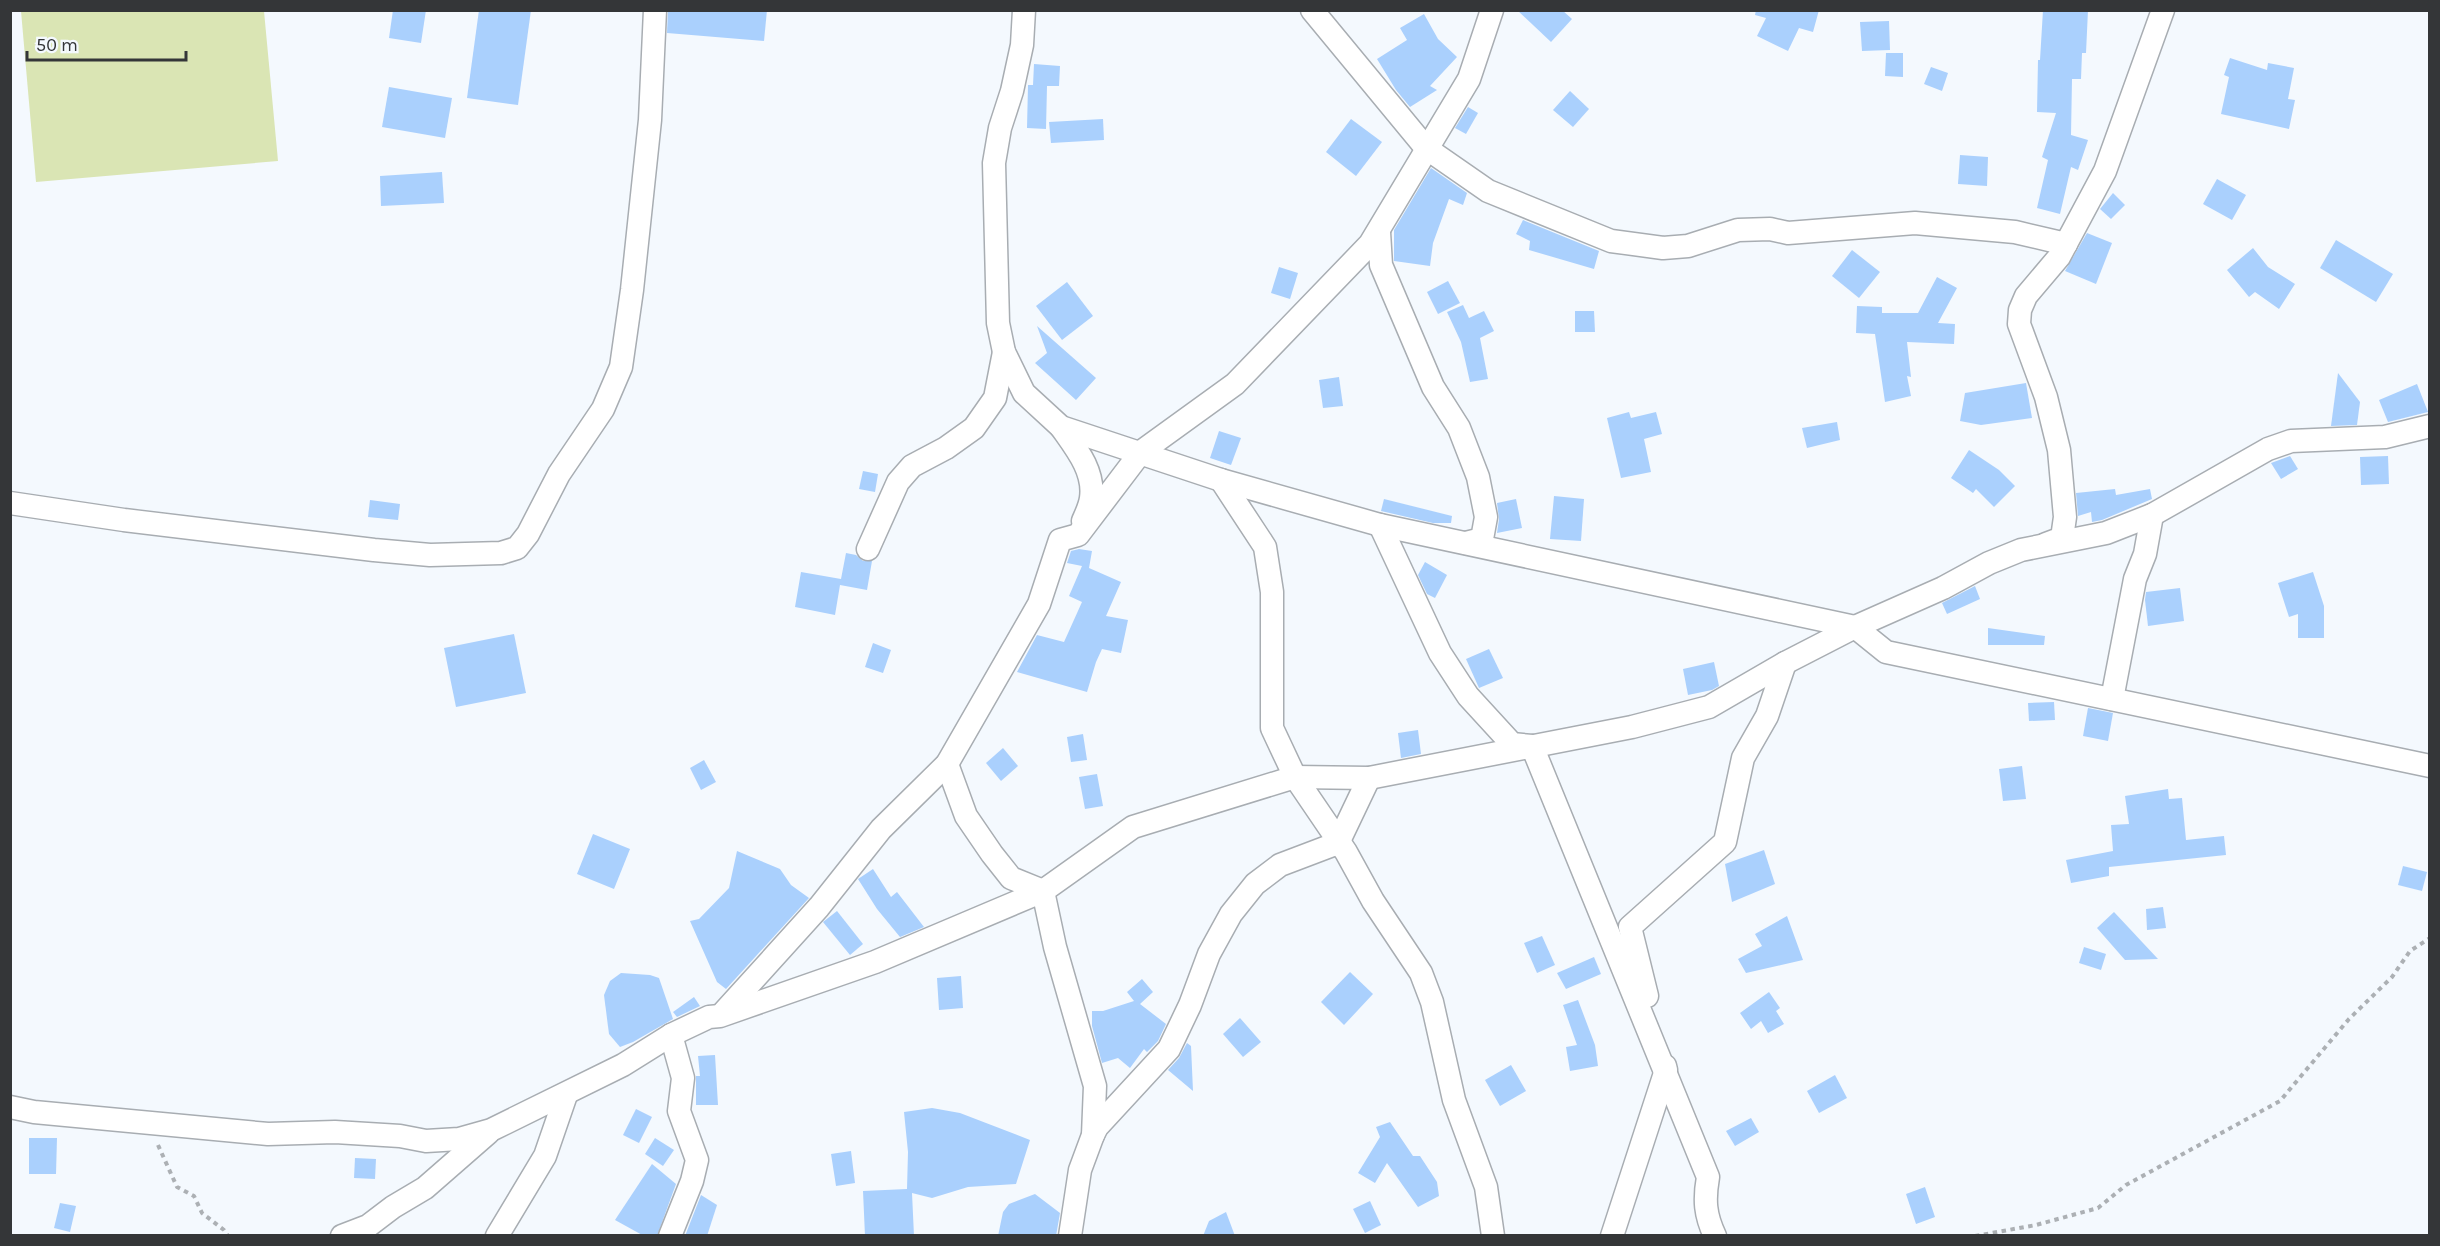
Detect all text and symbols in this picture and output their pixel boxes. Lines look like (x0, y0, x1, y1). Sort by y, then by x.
scale bar (27, 24, 186, 62)
text: 50 m (36, 34, 78, 56)

